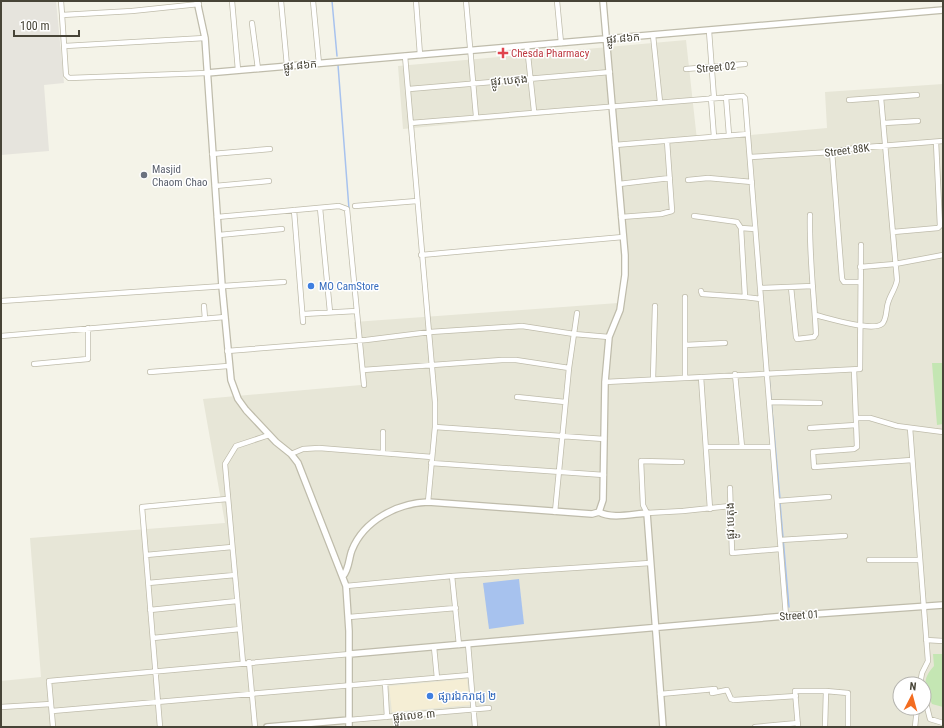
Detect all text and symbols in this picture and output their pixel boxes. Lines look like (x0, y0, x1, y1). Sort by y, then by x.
scale bar (14, 12, 79, 38)
text: 100 m (20, 19, 50, 33)
street label: ផ្លូវ ៨៦ក (606, 31, 641, 50)
place label: Chesda Pharmacy (511, 47, 590, 60)
marker: Chesda Pharmacy (498, 48, 508, 58)
street label: ផ្លូវ ៨៦ក (283, 58, 318, 77)
street label: Street 02 (696, 59, 736, 76)
street label: ផ្លូវ បេតុង (490, 72, 528, 92)
street label: Street 88K (824, 141, 870, 160)
place label: Masjid Chaom Chao (152, 163, 208, 189)
marker: Masjid Chaom Chao (139, 170, 149, 180)
place label: MO CamStore (319, 280, 379, 293)
marker: MO CamStore (306, 281, 316, 291)
street label: ផ្លូវ បេតុង (724, 502, 741, 540)
street label: Street 01 (779, 608, 819, 623)
north arrow (892, 676, 932, 716)
text: N (909, 680, 917, 693)
place label: ផ្សារឯករាជ្យ ២ (438, 690, 496, 703)
marker: ផ្សារឯករាជ្យ ២ (425, 691, 435, 701)
street label: ផ្លូវលេខ ៣ (392, 707, 436, 727)

